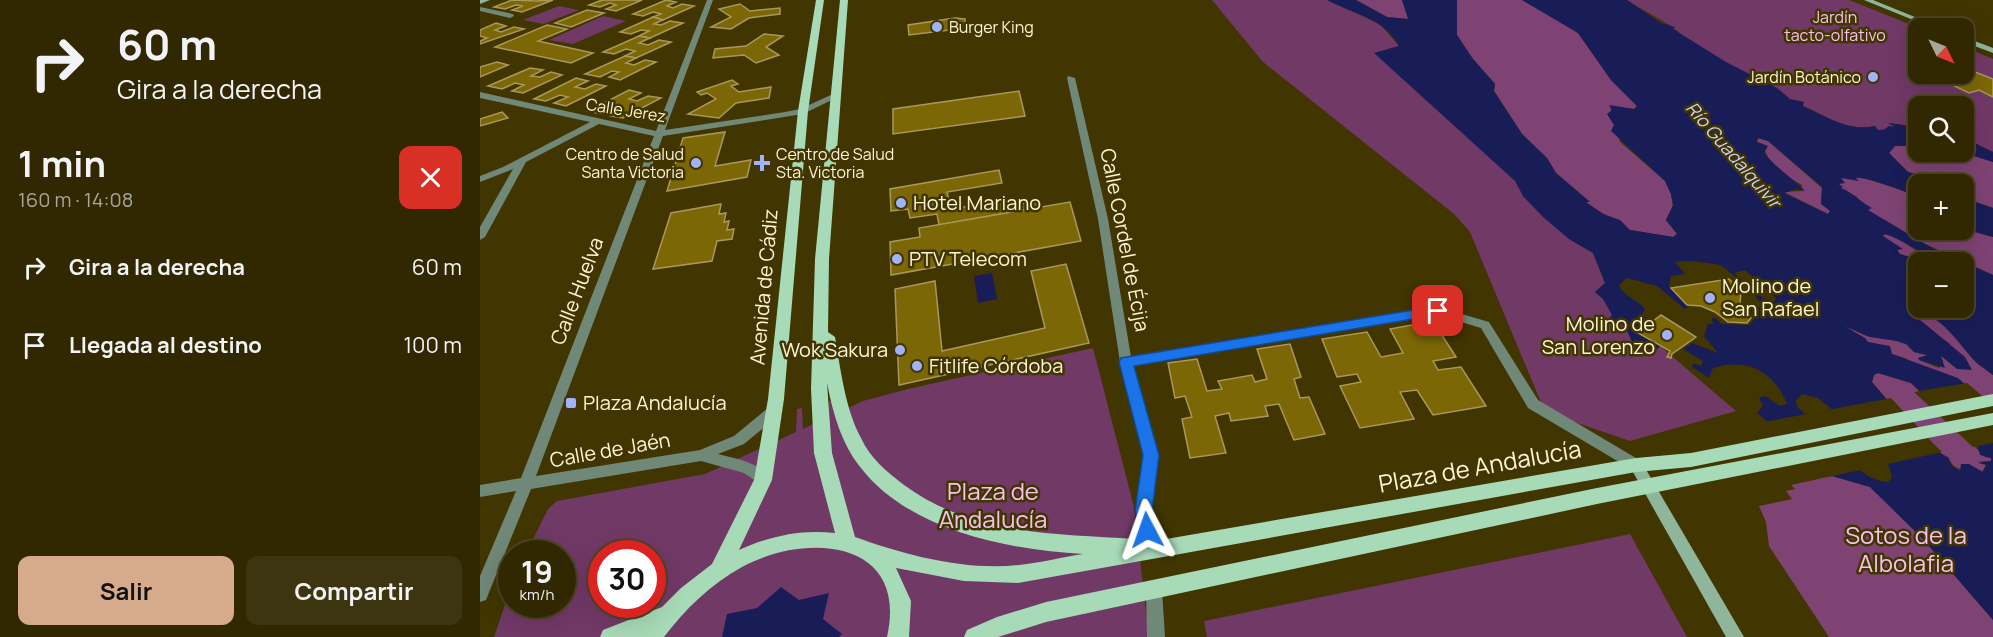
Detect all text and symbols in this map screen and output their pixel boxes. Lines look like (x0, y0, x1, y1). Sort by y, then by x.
park label: Jardín tacto-olfativo (1784, 6, 1886, 46)
text: 60 m (117, 15, 217, 73)
place label: Burger King (949, 16, 1034, 38)
north arrow (1908, 18, 1974, 84)
map controls (1908, 18, 1974, 318)
marker: Burger King (930, 20, 944, 34)
icon: right (18, 24, 96, 102)
place label: Jardín Botánico (1747, 66, 1861, 88)
text: Gira a la derecha (117, 70, 322, 107)
marker: Jardín Botánico (1866, 70, 1880, 84)
street label: Calle Jerez (584, 93, 668, 127)
water label: Río Guadalquivir (1681, 96, 1788, 214)
button: search (1908, 96, 1974, 162)
text: 1 min (18, 139, 106, 188)
place label: Centro de Salud Santa Victoria (566, 143, 684, 183)
place label: Centro de Salud Sta. Victoria (776, 143, 894, 183)
button: close (399, 146, 462, 209)
street label: Calle Cordel de Écija (1094, 146, 1157, 334)
marker: Centro de Salud Sta. Victoria (753, 154, 771, 172)
marker: Centro de Salud Santa Victoria (689, 156, 703, 170)
button: + (1908, 174, 1974, 240)
text: 160 m · 14:08 (18, 186, 133, 213)
place label: Hotel Mariano (913, 189, 1041, 216)
marker: Hotel Mariano (894, 196, 908, 210)
street label: Avenida de Cádiz (743, 208, 784, 366)
street label: Calle Huelva (544, 233, 609, 348)
place label: PTV Telecom (909, 245, 1027, 272)
icon: right (18, 251, 51, 284)
text: Gira a la derecha (69, 252, 245, 282)
text: 60 m (412, 252, 462, 282)
marker: PTV Telecom (890, 252, 904, 266)
button: − (1908, 252, 1974, 318)
place label: Molino de San Rafael (1722, 272, 1819, 322)
pin (1412, 285, 1463, 336)
marker: Molino de San Rafael (1703, 291, 1717, 305)
icon: arrive (1421, 294, 1454, 327)
place label: Molino de San Lorenzo (1542, 310, 1655, 360)
marker: Molino de San Lorenzo (1660, 328, 1674, 342)
icon: arrive (18, 329, 51, 362)
text: Llegada al destino (69, 330, 262, 360)
text: 100 m (404, 330, 462, 360)
place label: Wok Sakura (782, 336, 888, 363)
marker: Wok Sakura (893, 343, 907, 357)
place label: Fitlife Córdoba (929, 352, 1063, 379)
marker: Fitlife Córdoba (910, 359, 924, 373)
place label: Plaza Andalucía (583, 389, 727, 416)
marker: Plaza Andalucía (564, 396, 578, 410)
street label: Calle de Jaén (548, 426, 672, 473)
street label: Plaza de Andalucía (1376, 431, 1584, 500)
park label: Plaza de Andalucía (939, 474, 1047, 535)
position arrow (1115, 498, 1179, 562)
park label: Sotos de la Albolafia (1845, 518, 1967, 579)
speed limit sign: 30 (588, 540, 666, 618)
text: 19 (521, 551, 553, 592)
button: Salir (18, 556, 234, 625)
button: Compartir (246, 556, 462, 625)
text: km/h (520, 584, 554, 605)

